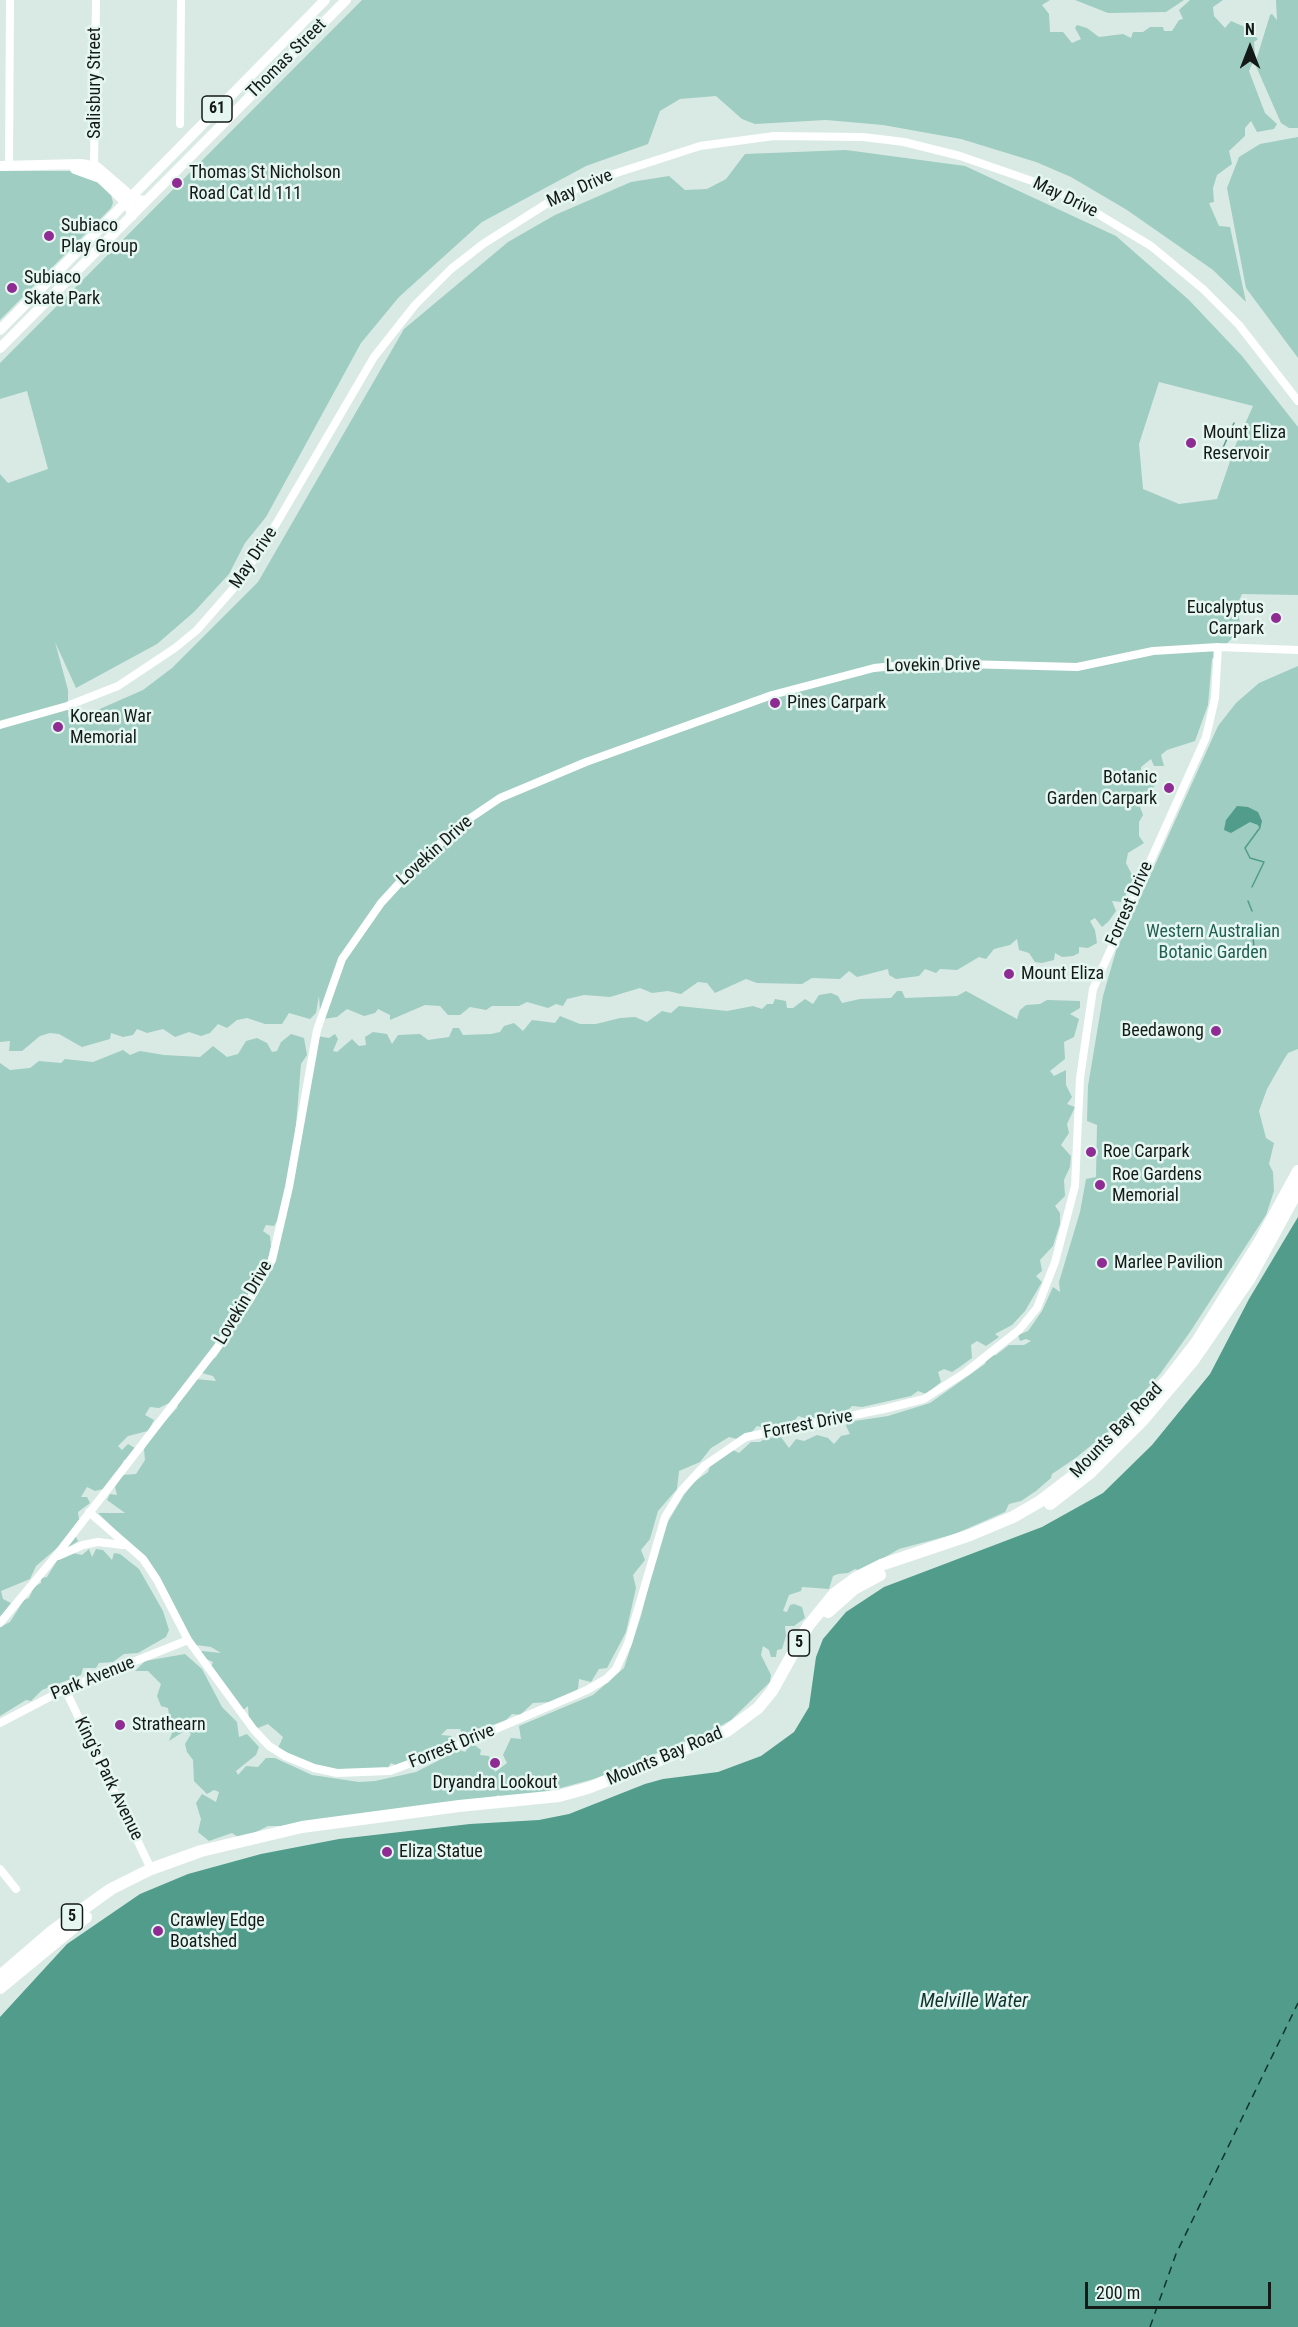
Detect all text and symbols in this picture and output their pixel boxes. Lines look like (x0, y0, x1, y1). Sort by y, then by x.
street label: Thomas Street (243, 15, 331, 103)
north arrow (1220, 18, 1280, 78)
text: N (1245, 20, 1255, 39)
street label: Salisbury Street (84, 27, 106, 139)
road number: 61 (202, 96, 232, 122)
place label: Thomas St Nicholson Road Cat Id 111 (189, 162, 341, 204)
street label: May Drive (544, 165, 616, 213)
street label: May Drive (1029, 173, 1101, 223)
marker: Thomas St Nicholson Road Cat Id 111 (170, 176, 184, 190)
place label: Subiaco Play Group (61, 215, 138, 258)
marker: Subiaco Play Group (42, 229, 56, 243)
place label: Subiaco Skate Park (24, 267, 100, 310)
marker: Subiaco Skate Park (5, 281, 19, 295)
place label: Mount Eliza Reservoir (1203, 422, 1286, 464)
marker: Mount Eliza Reservoir (1184, 436, 1198, 450)
street label: May Drive (226, 523, 282, 593)
place label: Eucalyptus Carpark (1187, 597, 1264, 640)
marker: Eucalyptus Carpark (1269, 611, 1283, 625)
street label: Lovekin Drive (886, 654, 980, 678)
place label: Pines Carpark (787, 692, 886, 714)
marker: Pines Carpark (768, 696, 782, 710)
place label: Korean War Memorial (70, 706, 151, 748)
marker: Korean War Memorial (51, 720, 65, 734)
place label: Botanic Garden Carpark (1047, 767, 1157, 810)
marker: Botanic Garden Carpark (1162, 781, 1176, 795)
street label: Lovekin Drive (393, 811, 477, 891)
street label: Forrest Drive (1102, 858, 1158, 950)
park label: Western Australian Botanic Garden (1146, 921, 1280, 964)
place label: Mount Eliza (1021, 963, 1104, 985)
marker: Mount Eliza (1002, 967, 1016, 981)
place label: Beedawong (1121, 1020, 1204, 1042)
marker: Beedawong (1209, 1024, 1223, 1038)
place label: Roe Carpark (1103, 1141, 1190, 1163)
marker: Roe Carpark (1084, 1145, 1098, 1159)
place label: Roe Gardens Memorial (1112, 1164, 1202, 1206)
marker: Roe Gardens Memorial (1093, 1178, 1107, 1192)
place label: Marlee Pavilion (1114, 1252, 1223, 1274)
marker: Marlee Pavilion (1095, 1256, 1109, 1270)
street label: Lovekin Drive (210, 1257, 278, 1349)
street label: Mounts Bay Road (1066, 1379, 1168, 1483)
street label: Forrest Drive (762, 1406, 854, 1444)
road number: 5 (788, 1630, 810, 1656)
street label: Park Avenue (48, 1652, 138, 1706)
street label: King's Park Avenue (69, 1714, 147, 1844)
place label: Strathearn (132, 1714, 206, 1736)
marker: Strathearn (113, 1718, 127, 1732)
street label: Forrest Drive (406, 1720, 498, 1774)
street label: Mounts Bay Road (604, 1723, 726, 1791)
marker: Dryandra Lookout (488, 1756, 502, 1770)
place label: Dryandra Lookout (432, 1772, 558, 1794)
place label: Eliza Statue (399, 1841, 483, 1863)
marker: Eliza Statue (380, 1845, 394, 1859)
road number: 5 (62, 1904, 82, 1930)
place label: Crawley Edge Boatshed (170, 1910, 265, 1952)
marker: Crawley Edge Boatshed (151, 1924, 165, 1938)
water label: Melville Water (920, 1990, 1028, 2014)
scale bar (1088, 2270, 1274, 2308)
text: 200 m (1096, 2282, 1140, 2303)

